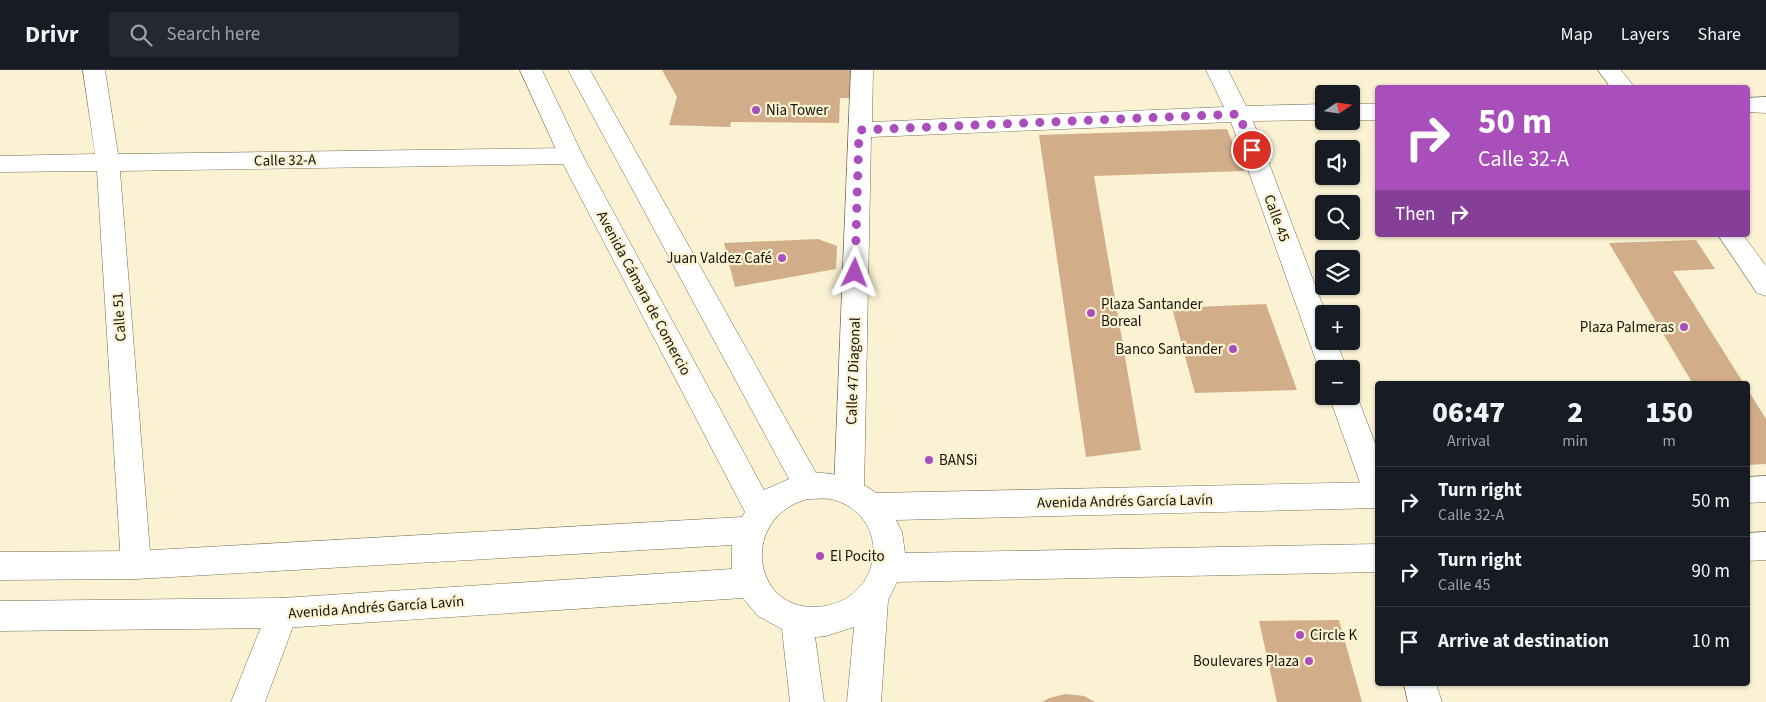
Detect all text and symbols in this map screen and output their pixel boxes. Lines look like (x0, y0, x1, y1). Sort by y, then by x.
search box (109, 12, 459, 57)
text: Drivr (25, 17, 79, 52)
icon: search (127, 21, 155, 49)
text: Search here (167, 21, 260, 48)
text: Map (1561, 22, 1593, 47)
text: Layers (1621, 22, 1670, 47)
text: Share (1698, 22, 1741, 47)
north arrow (1315, 85, 1360, 130)
map controls (1315, 85, 1360, 405)
text: 50 m (1478, 97, 1552, 147)
place label: Nia Tower (766, 100, 829, 121)
marker: Nia Tower (750, 104, 762, 116)
icon: right (1395, 105, 1460, 170)
pin (1231, 129, 1273, 171)
icon: arrive (1238, 136, 1266, 164)
button: sound (1315, 140, 1360, 185)
text: Calle 32-A (1478, 143, 1569, 175)
street label: Calle 32-A (254, 149, 317, 172)
street label: Calle 45 (1258, 191, 1295, 245)
button: search (1315, 195, 1360, 240)
icon: right (1445, 200, 1473, 228)
text: Then (1395, 201, 1435, 228)
street label: Avenida Cámara de Comercio (591, 207, 696, 379)
position arrow (828, 246, 880, 298)
place label: Juan Valdez Café (666, 248, 772, 269)
button: layers (1315, 250, 1360, 295)
marker: Juan Valdez Café (776, 252, 788, 264)
street label: Calle 51 (107, 292, 132, 342)
place label: Plaza Santander Boreal (1101, 294, 1204, 332)
button: + (1315, 305, 1360, 350)
marker: Plaza Santander Boreal (1085, 307, 1097, 319)
street label: Calle 47 Diagonal (841, 317, 866, 425)
place label: Plaza Palmeras (1580, 317, 1674, 338)
marker: Plaza Palmeras (1678, 321, 1690, 333)
place label: Banco Santander (1116, 339, 1224, 360)
marker: Banco Santander (1227, 343, 1239, 355)
button: − (1315, 360, 1360, 405)
text: 06:47 (1432, 391, 1505, 434)
text: 2 (1567, 391, 1583, 434)
text: 150 (1645, 391, 1693, 434)
text: Arrival (1447, 430, 1490, 452)
text: min (1562, 430, 1588, 452)
text: m (1662, 430, 1676, 452)
place label: BANSi (939, 450, 977, 471)
marker: BANSi (923, 454, 935, 466)
text: Turn right (1438, 477, 1522, 504)
icon: right (1395, 488, 1423, 516)
text: 50 m (1692, 488, 1730, 515)
street label: Avenida Andrés García Lavín (1037, 489, 1213, 514)
text: Calle 32-A (1438, 504, 1504, 526)
place label: El Pocito (830, 546, 885, 567)
text: Turn right (1438, 547, 1522, 574)
marker: El Pocito (814, 550, 826, 562)
icon: right (1395, 558, 1423, 586)
text: 90 m (1692, 558, 1730, 585)
text: Calle 45 (1438, 574, 1490, 596)
street label: Avenida Andrés García Lavín (287, 591, 465, 624)
place label: Circle K (1310, 625, 1357, 646)
icon: arrive (1395, 628, 1423, 656)
text: Arrive at destination (1438, 628, 1609, 655)
text: 10 m (1692, 628, 1730, 655)
marker: Circle K (1294, 629, 1306, 641)
place label: Boulevares Plaza (1193, 651, 1299, 672)
marker: Boulevares Plaza (1303, 655, 1315, 667)

